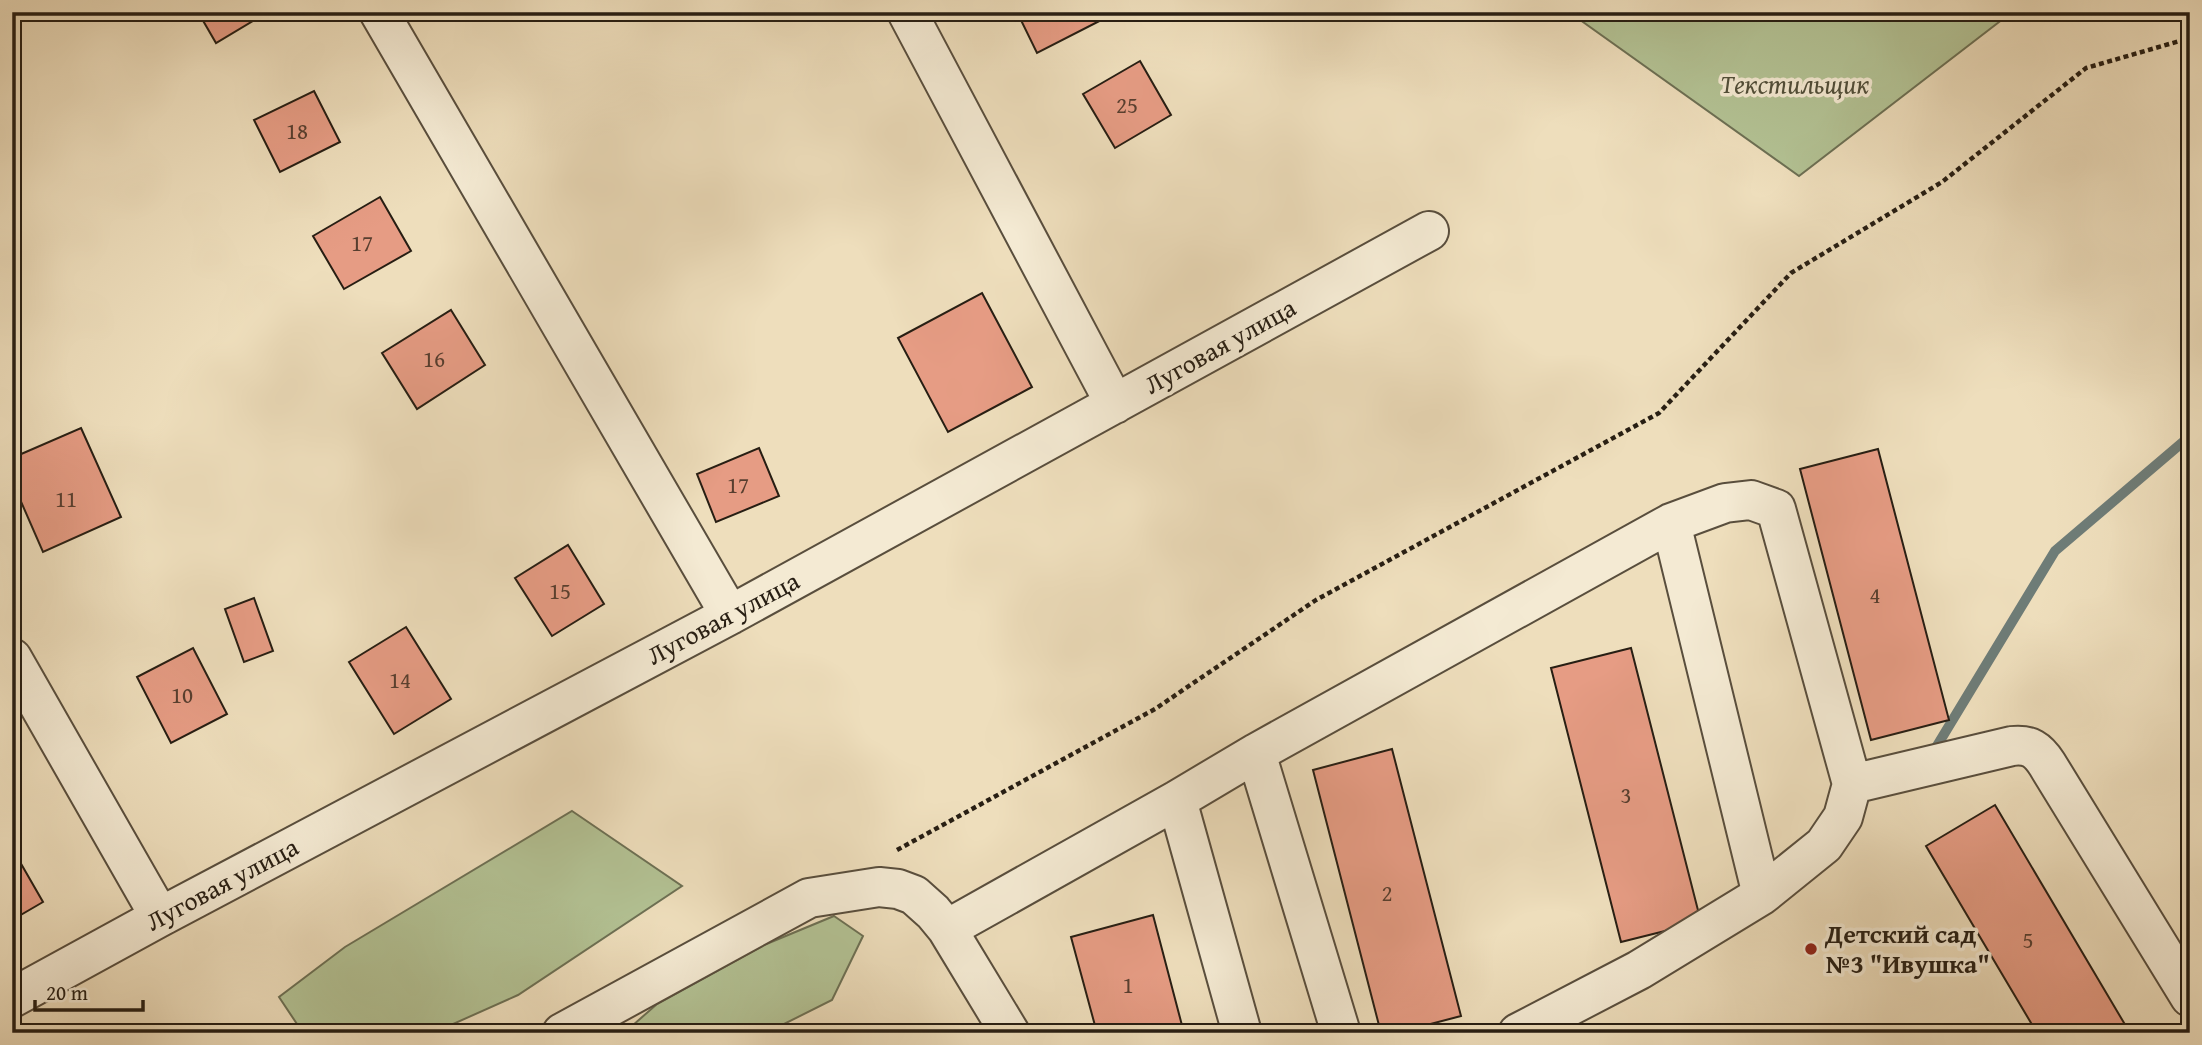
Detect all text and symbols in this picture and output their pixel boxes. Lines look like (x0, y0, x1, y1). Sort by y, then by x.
park label: Текстильщик (1721, 64, 1870, 103)
house number: 25 (1116, 88, 1138, 121)
house number: 18 (286, 114, 308, 147)
house number: 17 (351, 226, 373, 259)
street label: Луговая улица (1137, 287, 1303, 403)
house number: 16 (423, 342, 445, 375)
house number: 17 (727, 468, 749, 501)
house number: 11 (55, 482, 77, 515)
street label: Луговая улица (639, 561, 807, 674)
house number: 15 (549, 574, 571, 607)
house number: 4 (1869, 578, 1881, 611)
house number: 14 (389, 663, 411, 696)
house number: 10 (171, 678, 193, 711)
house number: 3 (1620, 778, 1632, 811)
street label: Луговая улица (138, 827, 306, 940)
house number: 2 (1381, 876, 1393, 909)
place label: Детский сад №3 "Ивушка" (1824, 914, 1990, 983)
house number: 5 (2022, 923, 2034, 956)
marker: Детский сад №3 "Ивушка" (1803, 941, 1819, 957)
scale bar (35, 968, 144, 1012)
house number: 1 (1122, 968, 1134, 1001)
text: 20 m (46, 977, 88, 1008)

